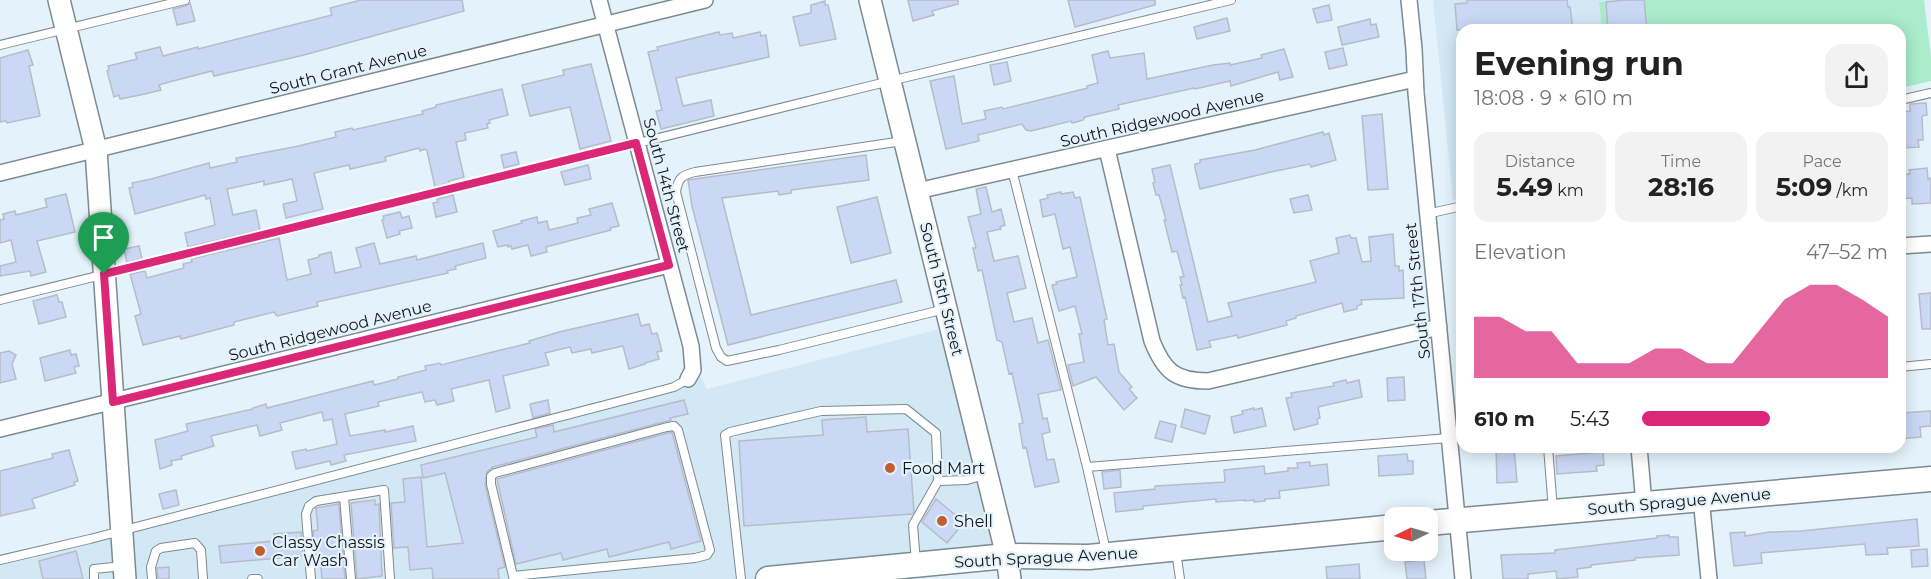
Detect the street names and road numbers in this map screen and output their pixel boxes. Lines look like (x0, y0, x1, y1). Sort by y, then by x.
street label: South Grant Avenue (267, 41, 429, 98)
street label: South Ridgewood Avenue (1058, 86, 1266, 151)
street label: South 14th Street (639, 116, 694, 255)
street label: South 15th Street (916, 220, 967, 358)
street label: South 17th Street (1401, 221, 1434, 360)
street label: South Ridgewood Avenue (227, 296, 434, 365)
street label: South Sprague Avenue (1587, 484, 1772, 519)
street label: South Sprague Avenue (954, 543, 1138, 572)

